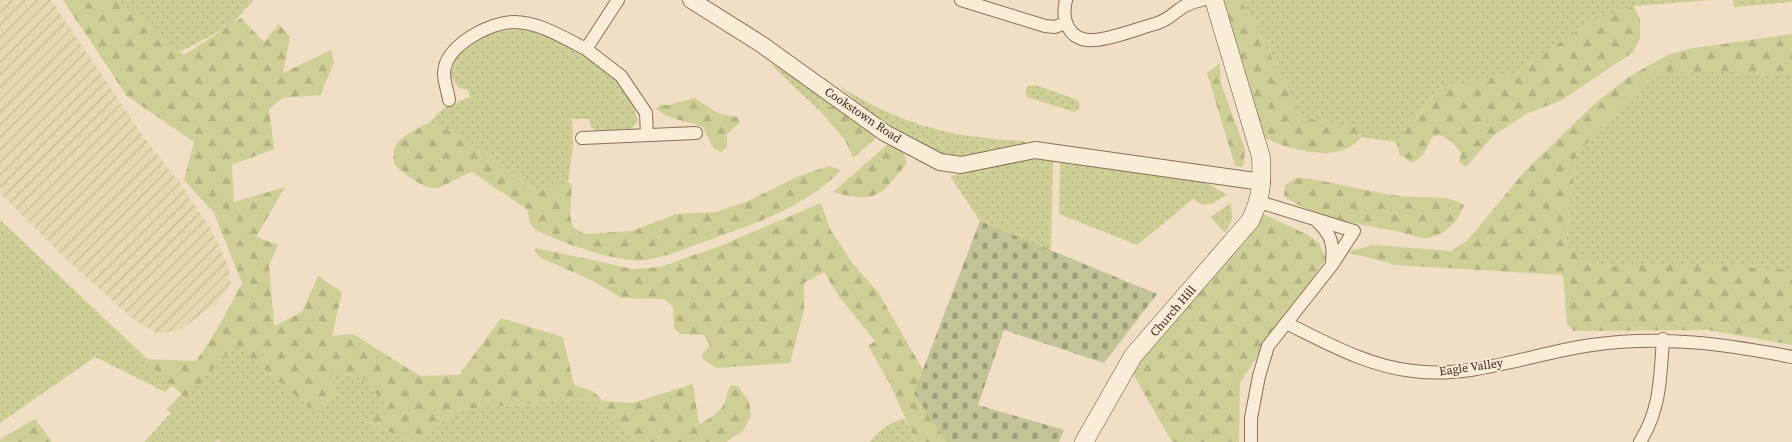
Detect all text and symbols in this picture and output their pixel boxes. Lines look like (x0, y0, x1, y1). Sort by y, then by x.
street label: Cookstown Road (822, 83, 905, 147)
street label: Church Hill (1146, 282, 1200, 340)
street label: Eagle Valley (1438, 355, 1505, 379)

